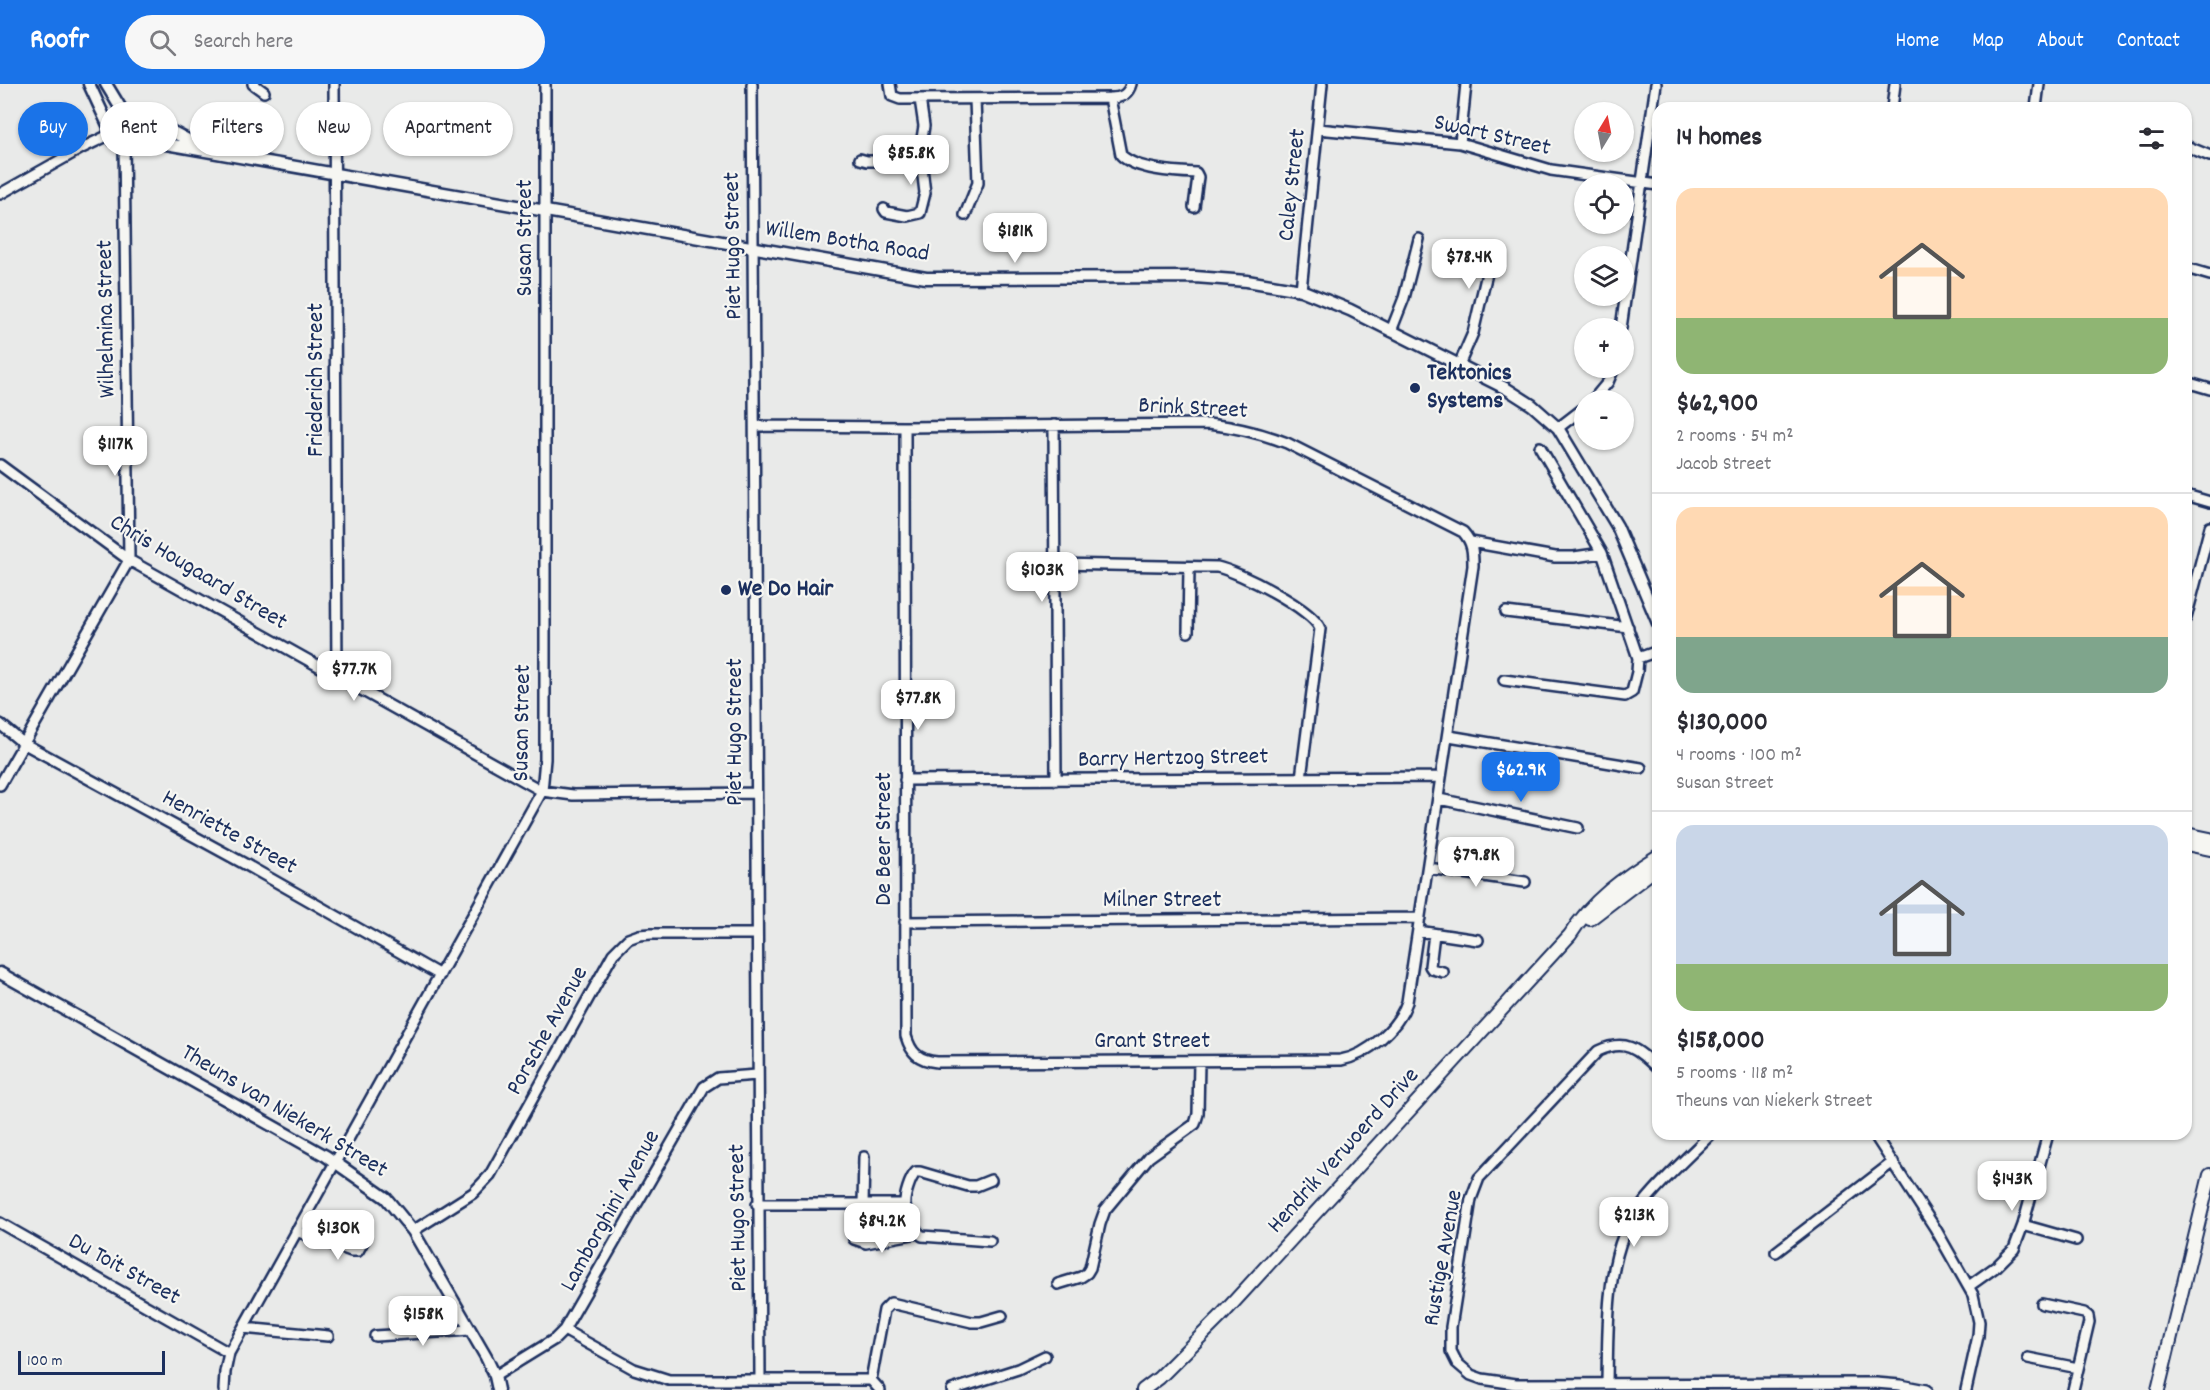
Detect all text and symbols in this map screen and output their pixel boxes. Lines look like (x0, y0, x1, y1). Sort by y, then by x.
search box (125, 15, 545, 69)
text: Roofr (30, 22, 89, 62)
icon: search (146, 26, 179, 59)
text: Search here (194, 27, 293, 58)
text: Home (1895, 27, 1939, 57)
text: Map (1972, 27, 2004, 57)
text: About (2037, 27, 2084, 57)
text: Contact (2117, 27, 2180, 57)
chip: Buy (18, 102, 88, 156)
chip: Rent (100, 102, 178, 156)
chip: Filters (190, 102, 284, 156)
chip: New (296, 102, 371, 156)
chip: Apartment (383, 102, 513, 156)
north arrow (1574, 102, 1634, 162)
map controls (1574, 102, 1634, 450)
street label: Swart Street (1430, 106, 1554, 166)
text: 14 homes (1676, 120, 1762, 157)
icon: filters (2135, 122, 2168, 155)
street label: Caley Street (1270, 127, 1316, 243)
pin: $85.8K (862, 135, 960, 186)
text: $85.8K (887, 140, 935, 168)
street label: Piet Hugo Street (716, 172, 752, 320)
button: locate (1574, 174, 1634, 234)
street label: Susan Street (509, 179, 543, 297)
street label: Willem Botha Road (763, 212, 931, 272)
pin: $181K (973, 213, 1057, 264)
text: $181K (997, 218, 1033, 246)
icon: home (1868, 227, 1976, 335)
street label: Wilhelmina Street (89, 239, 125, 398)
pin: $78.4K (1420, 239, 1518, 290)
text: $78.4K (1446, 244, 1492, 272)
button: layers (1574, 246, 1634, 306)
street label: Friederich Street (300, 303, 334, 457)
button: + (1574, 318, 1634, 378)
place label: Tektonics Systems (1427, 357, 1512, 419)
marker: Tektonics Systems (1408, 381, 1422, 395)
text: $62,900 (1676, 386, 1758, 423)
street label: Brink Street (1137, 389, 1249, 429)
button: − (1574, 390, 1634, 450)
text: 2 rooms · 54 m² (1676, 423, 1794, 451)
pin: $117K (73, 426, 157, 477)
text: $117K (97, 431, 133, 459)
text: Jacob Street (1676, 451, 1771, 479)
street label: Chris Hougaard Street (103, 506, 293, 640)
icon: home (1868, 546, 1976, 654)
pin: $103K (1000, 552, 1084, 603)
text: $103K (1020, 557, 1064, 585)
place label: We Do Hair (738, 573, 834, 607)
marker: We Do Hair (719, 583, 733, 597)
pin: $77.7K (305, 651, 403, 702)
text: $77.7K (331, 656, 377, 684)
street label: Piet Hugo Street (719, 658, 753, 806)
street label: Susan Street (505, 664, 541, 782)
pin: $77.8K (869, 680, 967, 731)
text: $77.8K (895, 685, 941, 713)
text: $130,000 (1676, 705, 1768, 742)
street label: Barry Hertzog Street (1078, 740, 1269, 778)
text: 4 rooms · 100 m² (1676, 742, 1802, 770)
pin: $62.9K (1472, 752, 1570, 803)
text: $62.9K (1496, 757, 1546, 785)
text: Susan Street (1676, 770, 1774, 798)
street label: De Beer Street (868, 772, 902, 906)
street label: Henriette Street (155, 782, 303, 884)
pin: $79.8K (1427, 837, 1525, 888)
text: $79.8K (1452, 842, 1500, 870)
icon: home (1868, 864, 1976, 972)
street label: Milner Street (1103, 884, 1221, 918)
street label: Porsche Avenue (498, 960, 598, 1102)
text: $158,000 (1676, 1023, 1765, 1060)
street label: Grant Street (1094, 1025, 1210, 1059)
street label: Theuns van Niekerk Street (174, 1037, 394, 1187)
street label: Hendrik Verwoerd Drive (1260, 1060, 1428, 1242)
text: 5 rooms · 118 m² (1676, 1060, 1793, 1088)
text: Theuns van Niekerk Street (1676, 1088, 1873, 1116)
street label: Lamborghini Avenue (552, 1124, 670, 1298)
street label: Piet Hugo Street (721, 1144, 757, 1292)
pin: $143K (1970, 1161, 2054, 1212)
text: $143K (1992, 1166, 2032, 1194)
street label: Rustige Avenue (1415, 1187, 1473, 1329)
pin: $213K (1592, 1197, 1676, 1248)
text: $213K (1613, 1202, 1655, 1230)
pin: $84.2K (833, 1203, 931, 1254)
text: $84.2K (858, 1208, 906, 1236)
pin: $130K (296, 1210, 380, 1261)
text: $130K (316, 1215, 360, 1243)
street label: Du Toit Street (62, 1225, 186, 1315)
pin: $158K (381, 1296, 465, 1347)
text: $158K (402, 1301, 444, 1329)
scale bar (18, 1348, 165, 1376)
text: 100 m (27, 1350, 63, 1373)

